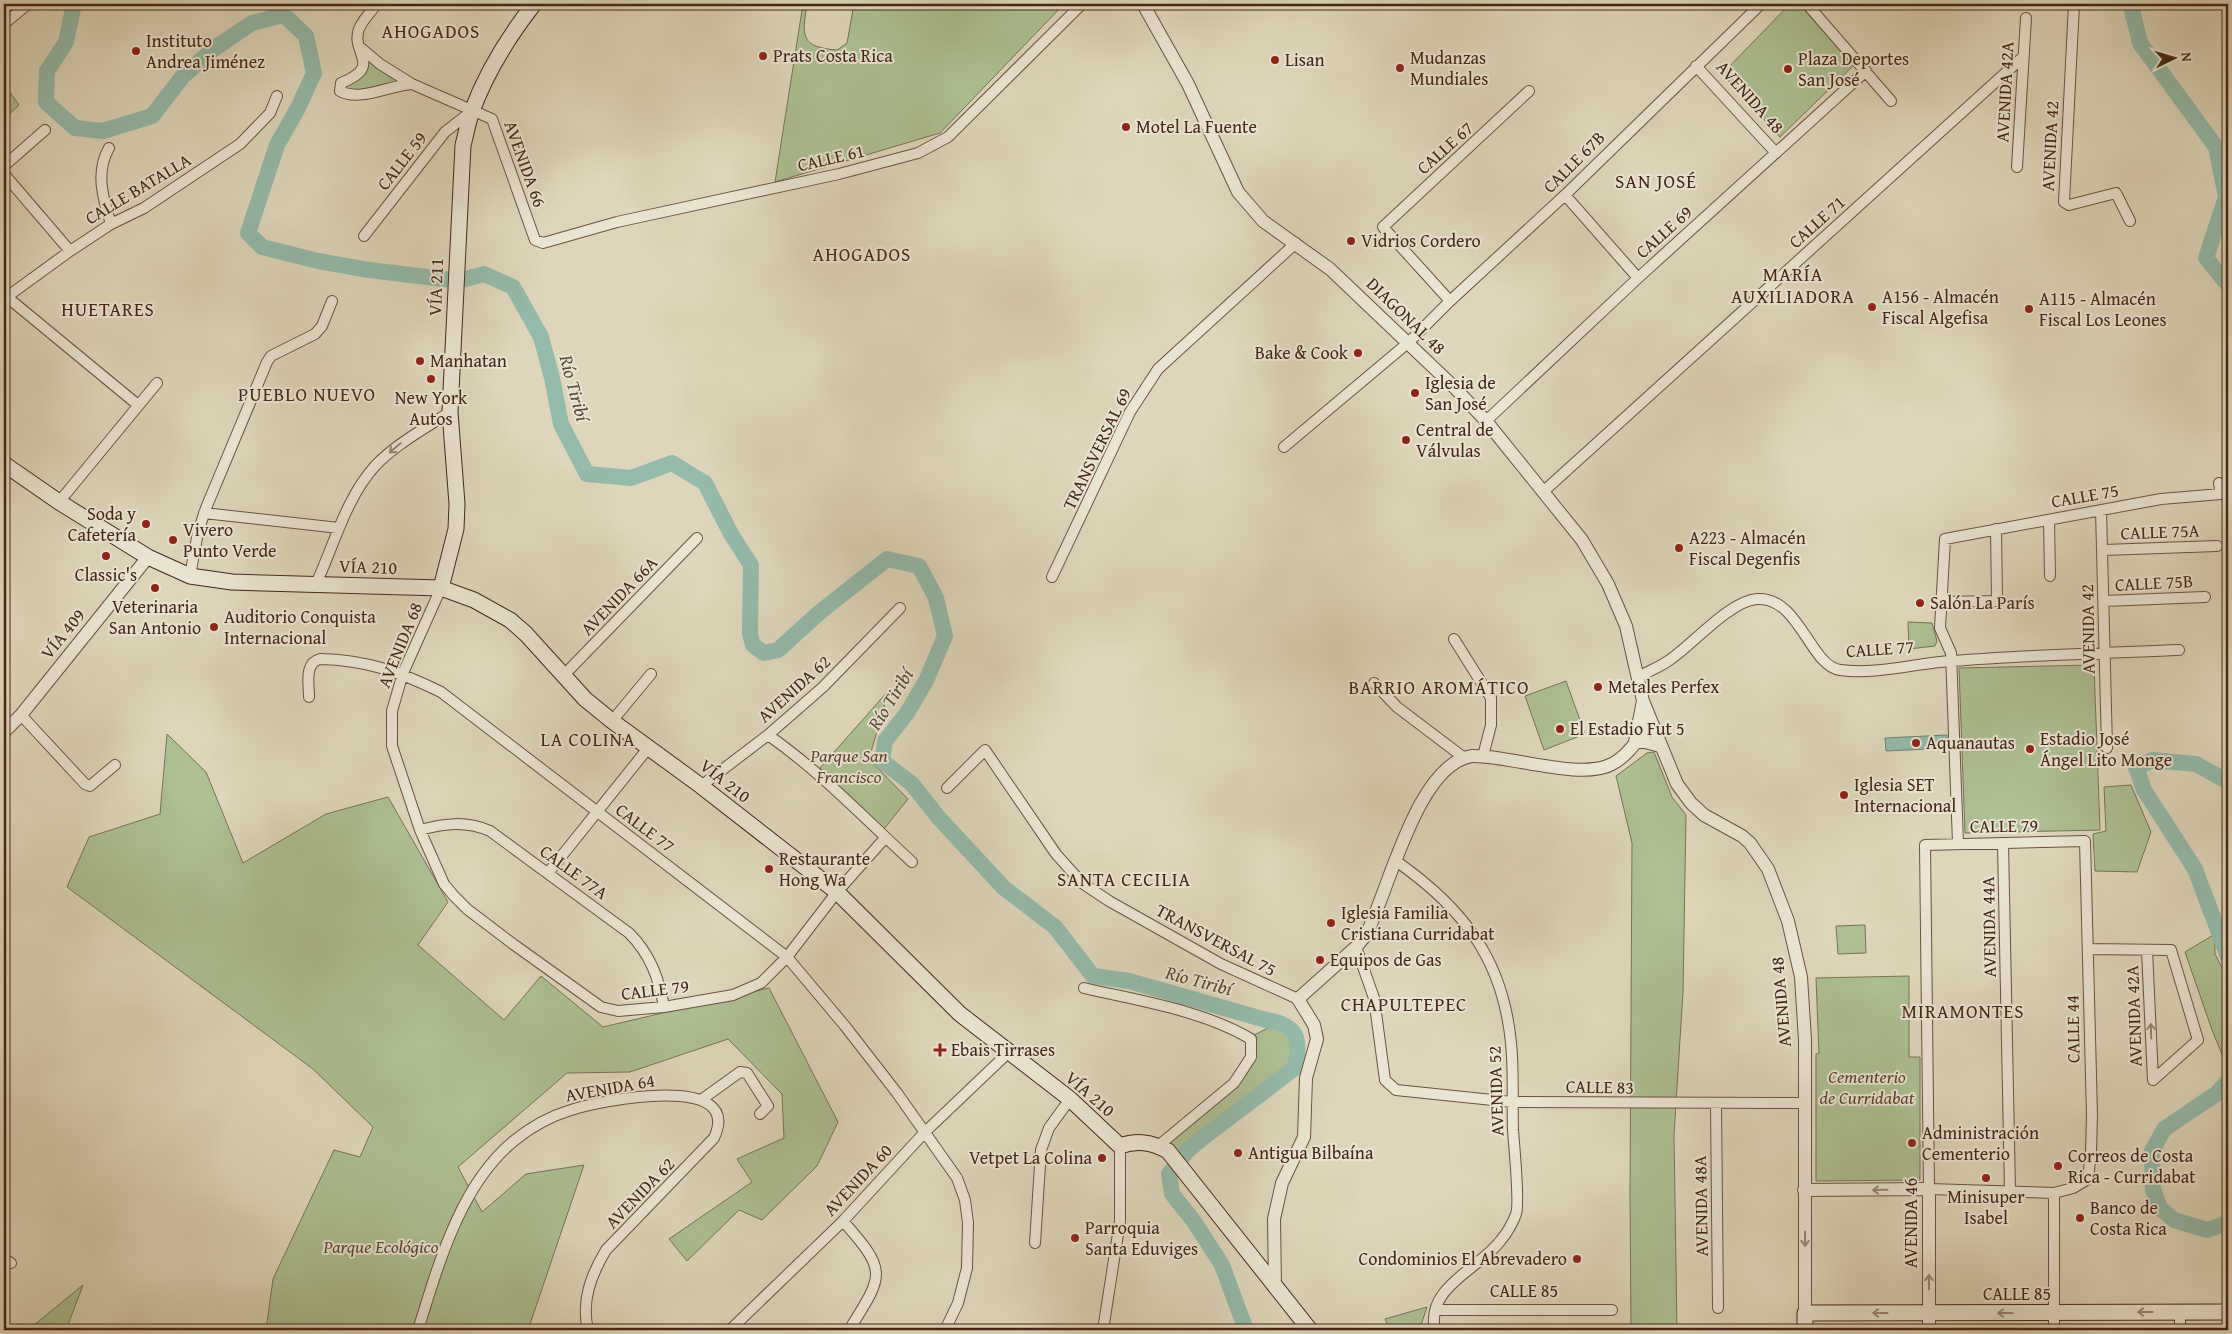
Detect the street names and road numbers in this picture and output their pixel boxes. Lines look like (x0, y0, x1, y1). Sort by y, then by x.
street label: AVENIDA 42A (1988, 41, 2021, 143)
street label: AVENIDA 48 (1710, 54, 1791, 139)
street label: AVENIDA 42 (2034, 100, 2065, 192)
street label: CALLE 67 (1410, 115, 1479, 180)
street label: AVENIDA 66 (497, 117, 554, 211)
street label: CALLE 67B (1536, 124, 1611, 199)
street label: CALLE 59 (370, 126, 433, 196)
street label: CALLE 61 (795, 137, 867, 178)
street label: CALLE BATALLA (80, 146, 196, 231)
street label: CALLE 71 (1782, 189, 1851, 254)
street label: CALLE 69 (1629, 199, 1698, 264)
street label: VÍA 211 (421, 257, 450, 317)
street label: DIAGONAL 48 (1360, 271, 1452, 361)
street label: TRANSVERSAL 69 (1055, 383, 1138, 514)
street label: CALLE 75 (2049, 476, 2121, 515)
street label: CALLE 75A (2120, 517, 2200, 546)
street label: AVENIDA 66A (574, 550, 664, 641)
street label: VÍA 210 (338, 552, 398, 581)
street label: CALLE 75B (2114, 567, 2194, 598)
street label: AVENIDA 42 (2073, 584, 2102, 674)
street label: AVENIDA 68 (370, 598, 429, 692)
street label: VÍA 409 (34, 603, 91, 665)
street label: CALLE 77 (1845, 633, 1915, 664)
street label: AVENIDA 62 (751, 648, 836, 729)
street label: VÍA 210 (694, 752, 757, 809)
street label: CALLE 77 (610, 796, 681, 859)
street label: CALLE 79 (1970, 811, 2038, 840)
street label: CALLE 77A (534, 837, 614, 906)
street label: AVENIDA 44A (1974, 876, 2003, 978)
street label: TRANSVERSAL 75 (1151, 896, 1281, 983)
street label: AVENIDA 48 (1763, 956, 1798, 1048)
street label: AVENIDA 42A (2118, 965, 2149, 1067)
street label: CALLE 79 (619, 972, 690, 1007)
street label: CALLE 44 (2058, 995, 2087, 1063)
street label: AVENIDA 52 (1480, 1045, 1511, 1137)
street label: VÍA 210 (1060, 1064, 1121, 1123)
street label: AVENIDA 64 (563, 1066, 657, 1109)
street label: CALLE 83 (1566, 1072, 1634, 1101)
street label: AVENIDA 60 (817, 1137, 899, 1222)
street label: AVENIDA 62 (599, 1151, 681, 1235)
street label: AVENIDA 48A (1686, 1155, 1715, 1257)
street label: AVENIDA 46 (1897, 1178, 1924, 1268)
street label: CALLE 85 (1490, 1277, 1558, 1304)
street label: CALLE 85 (1983, 1280, 2051, 1307)

